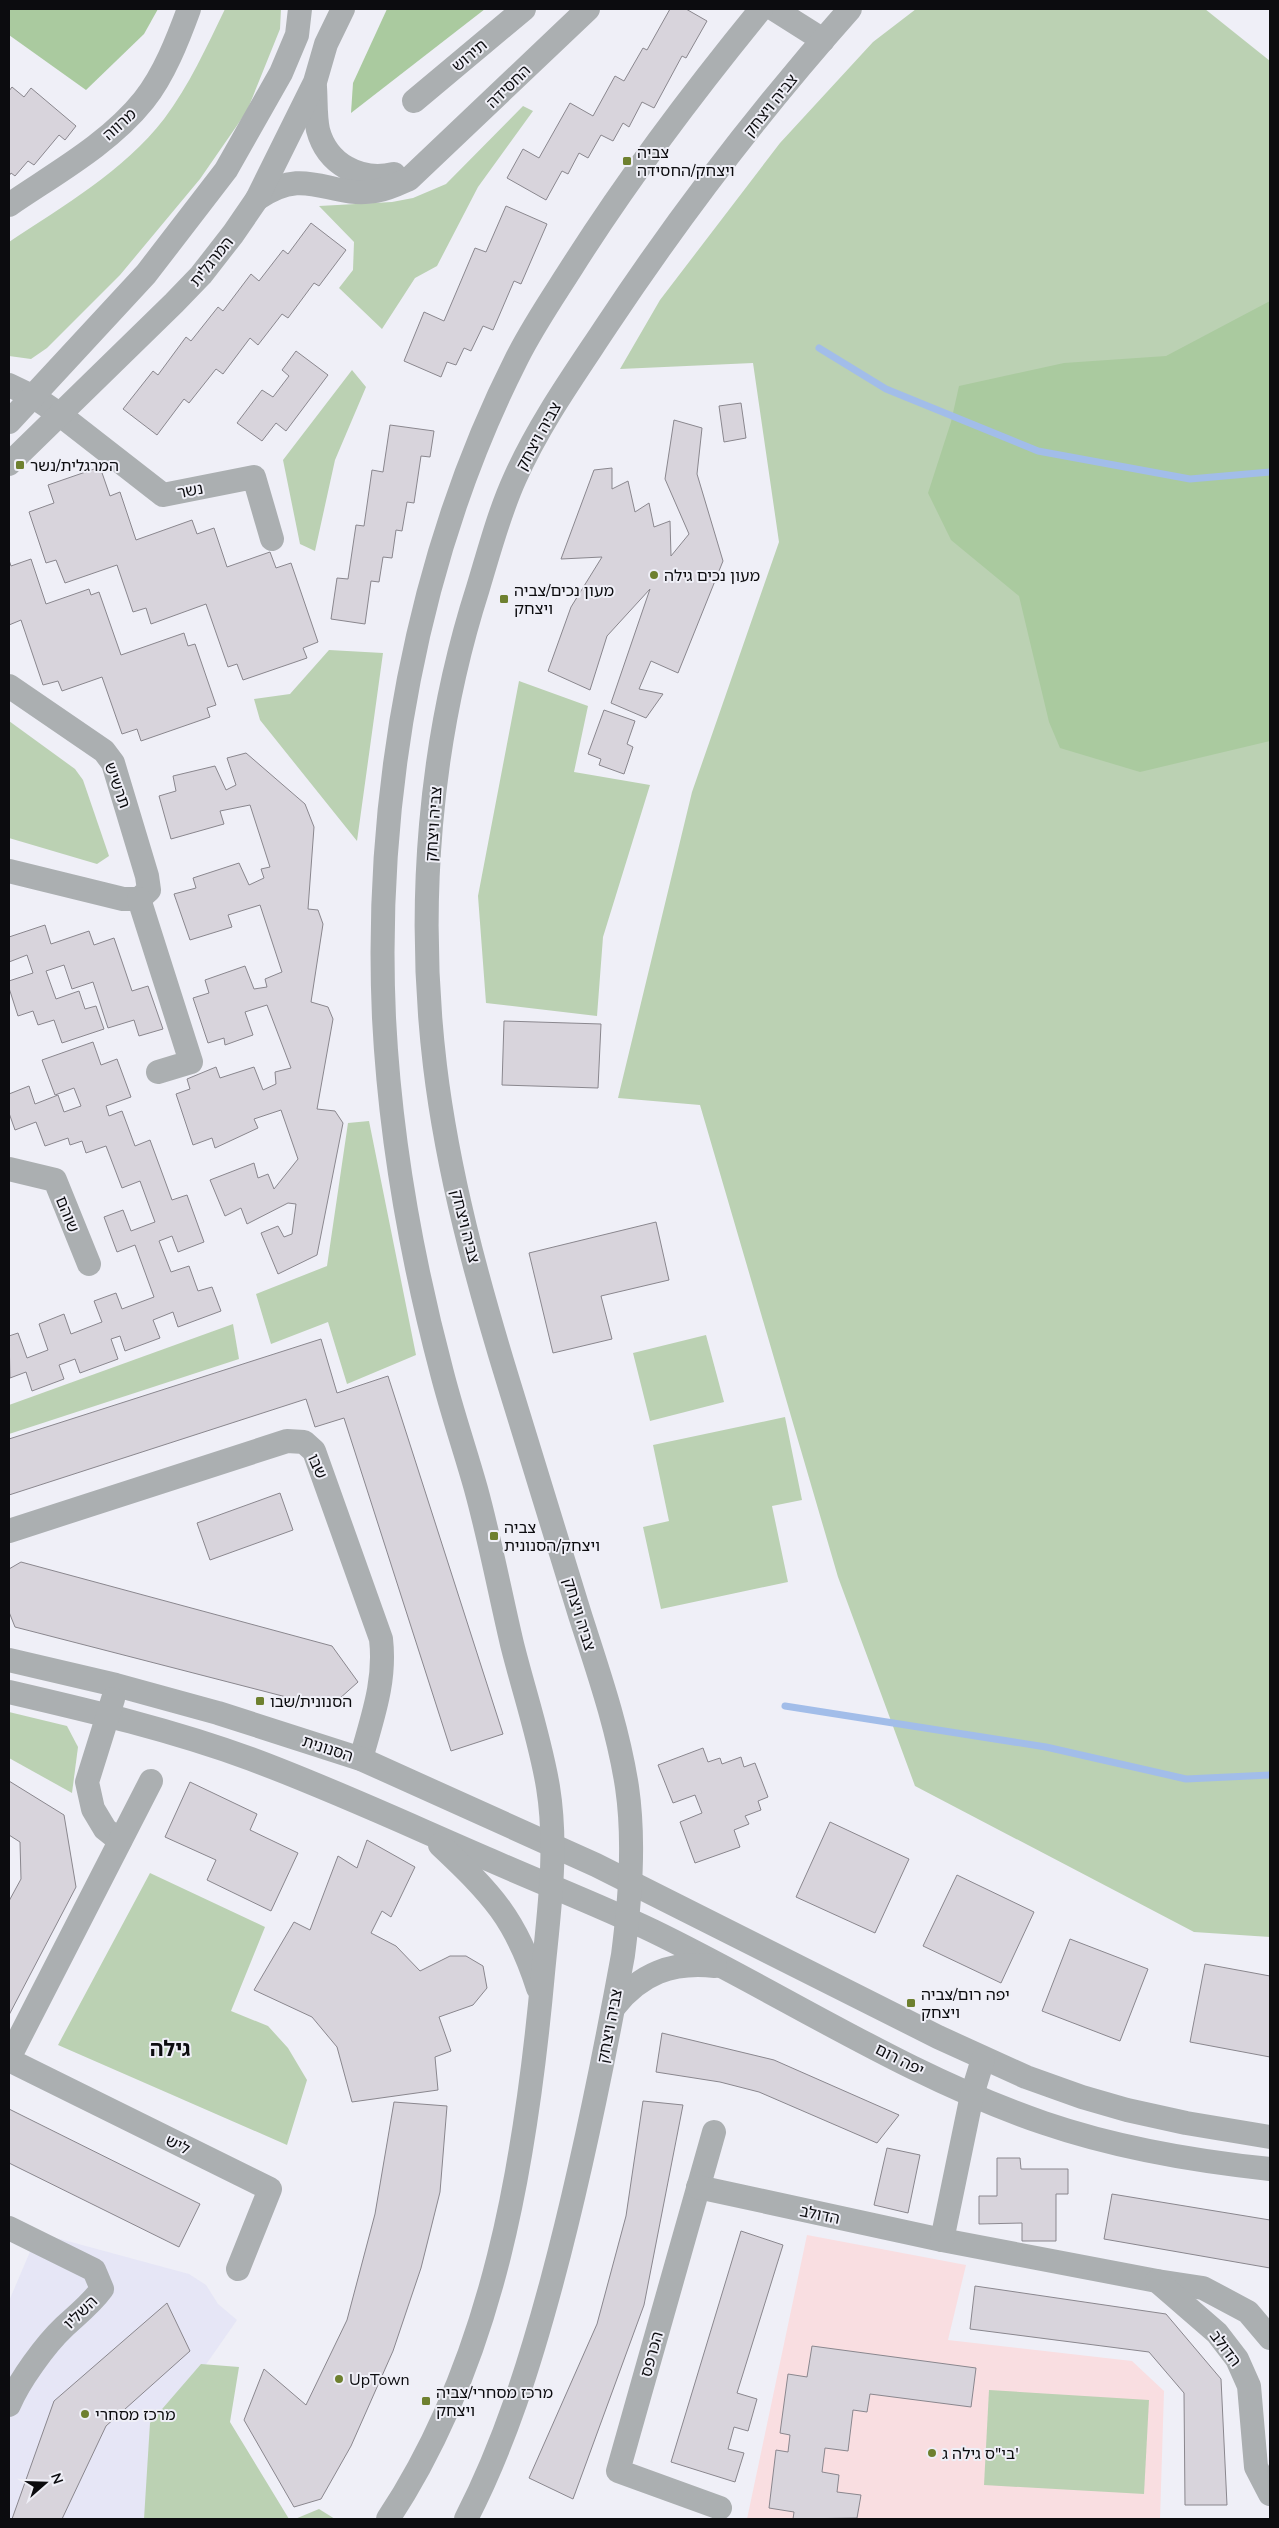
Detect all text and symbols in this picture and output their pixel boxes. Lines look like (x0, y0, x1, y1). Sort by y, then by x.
street label: תירוש (447, 34, 492, 77)
street label: החסידה (482, 60, 536, 113)
street label: צביה ויצחק (739, 69, 803, 142)
street label: מרווה (98, 104, 141, 146)
place label: צביה ויצחק/החסידה (637, 142, 735, 182)
marker: צביה ויצחק/החסידה (621, 155, 633, 167)
street label: המרגלית (185, 232, 239, 291)
street label: צביה ויצחק (511, 398, 567, 475)
place label: המרגלית/נשר (30, 455, 119, 477)
marker: המרגלית/נשר (14, 459, 26, 471)
street label: נשר (175, 478, 205, 504)
place label: מעון נכים גילה (664, 565, 760, 587)
marker: מעון נכים גילה (648, 569, 660, 581)
place label: מעון נכים/צביה ויצחק (514, 580, 614, 620)
marker: מעון נכים/צביה ויצחק (498, 593, 510, 605)
street label: תרשיש (99, 759, 136, 811)
street label: צביה ויצחק (420, 786, 448, 862)
street label: צביה ויצחק (445, 1187, 485, 1266)
street label: שוהם (50, 1193, 84, 1236)
street label: שבו (302, 1450, 332, 1482)
place label: צביה ויצחק/הסנונית (504, 1517, 600, 1557)
marker: צביה ויצחק/הסנונית (488, 1530, 500, 1542)
street label: צביה ויצחק (558, 1575, 601, 1654)
place label: הסנונית/שבו (270, 1691, 352, 1713)
marker: הסנונית/שבו (254, 1695, 266, 1707)
street label: הסנונית (299, 1730, 356, 1768)
place label: יפה רום/צביה ויצחק (921, 1984, 1010, 2024)
street label: צביה ויצחק (592, 1987, 628, 2065)
marker: יפה רום/צביה ויצחק (905, 1997, 917, 2009)
district label: גילה (150, 2035, 191, 2063)
street label: יפה רום (871, 2038, 928, 2082)
street label: ליש (162, 2130, 194, 2160)
street label: הדולב (798, 2200, 842, 2230)
street label: השליו (59, 2291, 103, 2334)
street label: הדולב (1204, 2326, 1246, 2371)
street label: הכרפס (635, 2329, 669, 2380)
place label: UpTown (349, 2369, 410, 2391)
marker: UpTown (333, 2373, 345, 2385)
place label: מרכז מסחרי/צביה ויצחק (436, 2382, 553, 2422)
marker: מרכז מסחרי/צביה ויצחק (420, 2395, 432, 2407)
place label: מרכז מסחרי (95, 2404, 175, 2426)
marker: מרכז מסחרי (79, 2408, 91, 2420)
place label: בי"ס גילה ג' (942, 2443, 1019, 2465)
marker: בי"ס גילה ג' (926, 2447, 938, 2459)
north arrow (20, 2458, 70, 2508)
text: N (46, 2471, 67, 2487)

